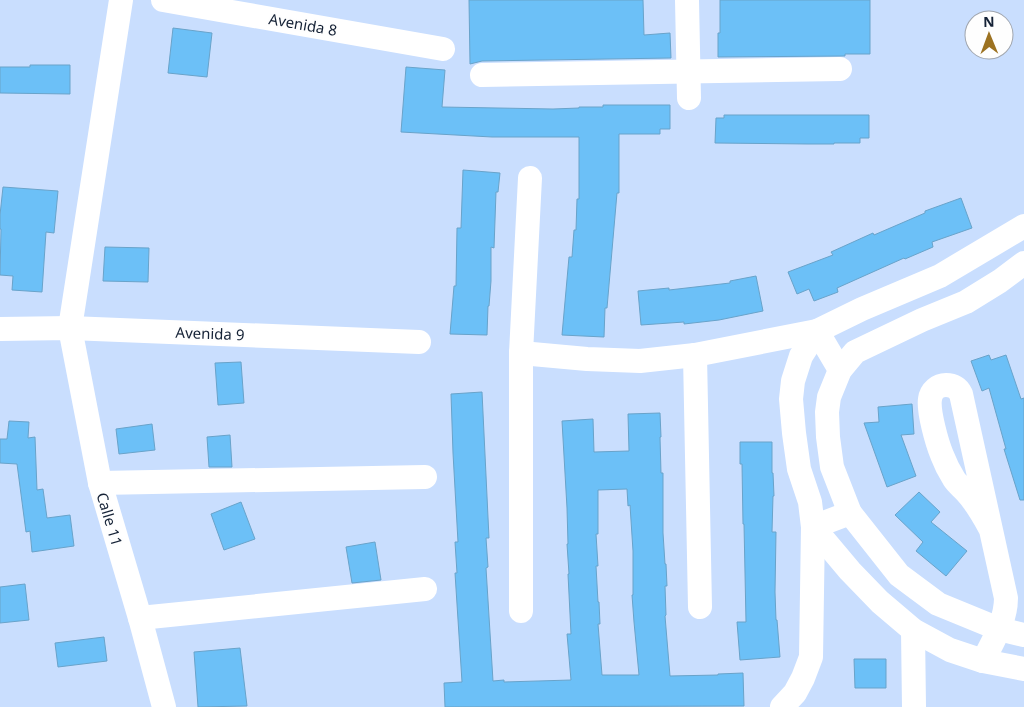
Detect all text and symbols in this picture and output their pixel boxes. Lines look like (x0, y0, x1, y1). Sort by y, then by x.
street label: Avenida 8 (267, 8, 339, 40)
north arrow (964, 10, 1014, 60)
text: N (983, 12, 995, 31)
street label: Avenida 9 (175, 322, 245, 344)
street label: Calle 11 (92, 490, 128, 548)

